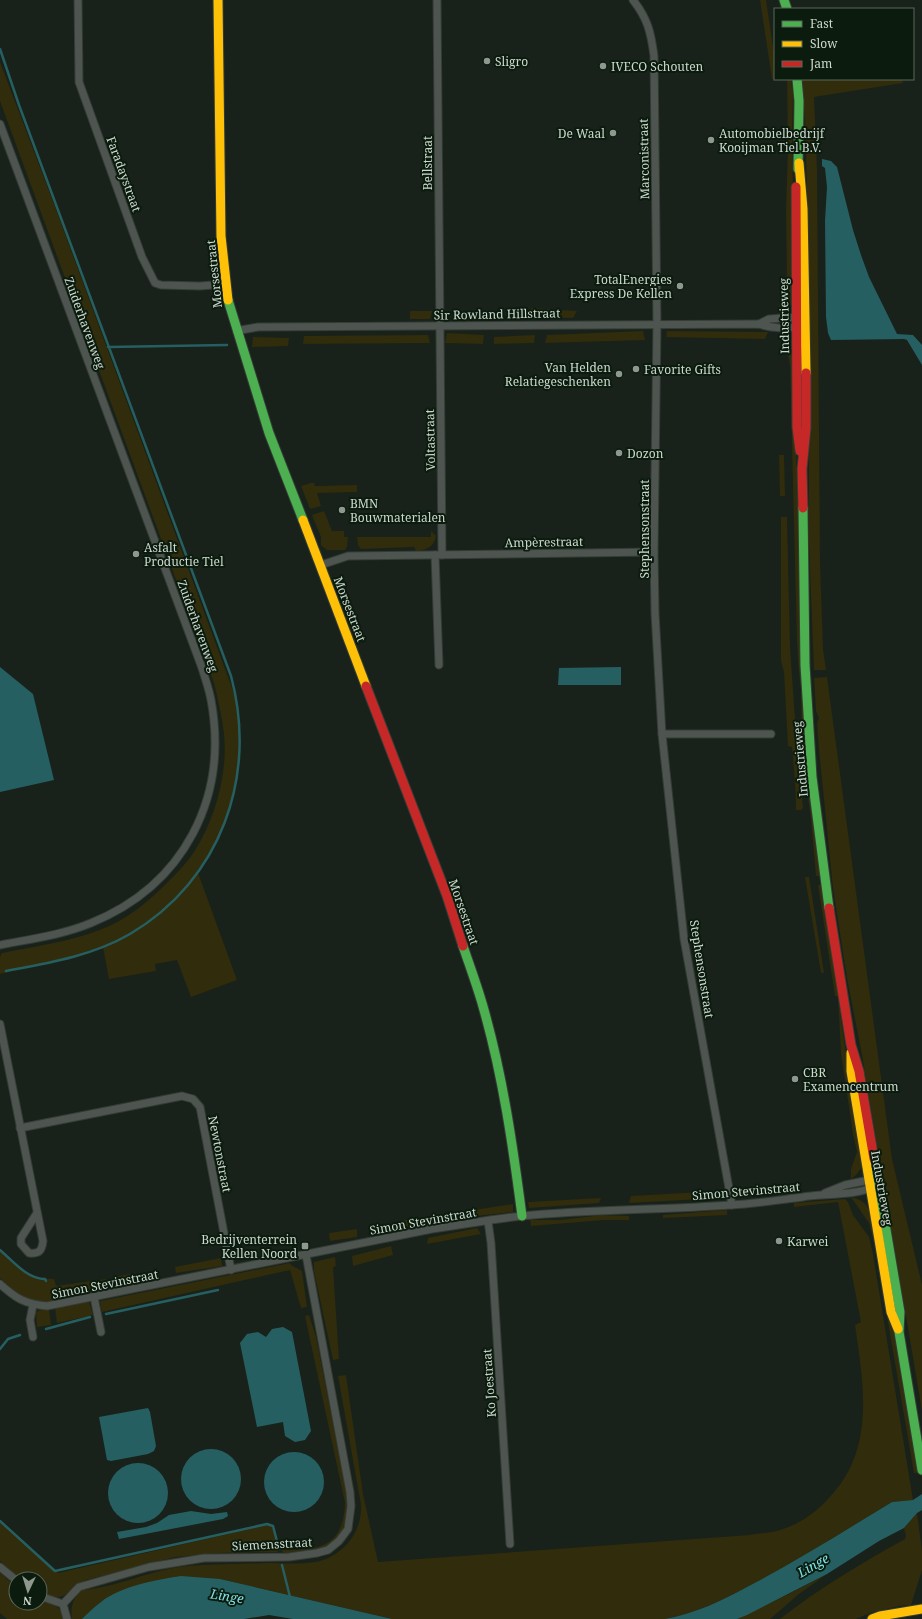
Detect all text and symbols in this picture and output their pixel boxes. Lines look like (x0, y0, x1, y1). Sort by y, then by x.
legend (774, 8, 914, 80)
text: Fast (810, 15, 833, 32)
text: Slow (810, 35, 838, 52)
place label: Sligro (495, 53, 528, 70)
text: Jam (809, 55, 832, 72)
marker: Sligro (482, 56, 492, 66)
place label: IVECO Schouten (611, 58, 704, 75)
marker: IVECO Schouten (598, 61, 608, 71)
street label: Marconistraat (635, 118, 653, 200)
place label: De Waal (558, 125, 605, 142)
place label: Automobielbedrijf Kooijman Tiel B.V. (719, 125, 826, 156)
marker: De Waal (608, 128, 618, 138)
street label: Faradaystraat (103, 134, 145, 214)
marker: Automobielbedrijf Kooijman Tiel B.V. (706, 135, 716, 145)
street label: Bellstraat (419, 136, 436, 190)
street label: Morsestraat (202, 239, 226, 309)
place label: TotalEnergies Express De Kellen (570, 271, 672, 302)
street label: Zuiderhavenweg (60, 275, 110, 372)
street label: Industrieweg (775, 277, 793, 354)
marker: TotalEnergies Express De Kellen (675, 281, 685, 291)
street label: Sir Rowland Hillstraat (434, 304, 560, 324)
place label: Van Helden Relatiegeschenken (505, 359, 611, 390)
place label: Favorite Gifts (644, 361, 721, 378)
marker: Favorite Gifts (631, 364, 641, 374)
marker: Van Helden Relatiegeschenken (614, 369, 624, 379)
street label: Voltastraat (421, 409, 439, 471)
place label: Dozon (627, 445, 664, 462)
marker: Dozon (614, 448, 624, 458)
street label: Stephensonstraat (636, 479, 653, 579)
place label: BMN Bouwmaterialen (350, 495, 446, 526)
marker: BMN Bouwmaterialen (337, 505, 347, 515)
street label: Ampèrestraat (505, 533, 583, 551)
place label: Asfalt Productie Tiel (144, 539, 224, 570)
marker: Asfalt Productie Tiel (131, 549, 141, 559)
street label: Morsestraat (330, 574, 370, 644)
street label: Zuiderhavenweg (173, 578, 223, 675)
street label: Industrieweg (788, 720, 812, 798)
street label: Morsestraat (445, 877, 483, 947)
street label: Stephensonstraat (686, 919, 718, 1019)
place label: CBR Examencentrum (803, 1064, 899, 1095)
marker: CBR Examencentrum (790, 1074, 800, 1084)
street label: Newtonstraat (204, 1114, 236, 1194)
street label: Industrieweg (867, 1149, 897, 1227)
street label: Simon Stevinstraat (691, 1178, 801, 1204)
street label: Simon Stevinstraat (368, 1203, 478, 1239)
place label: Bedrijventerrein Kellen Noord (201, 1231, 298, 1262)
place label: Karwei (787, 1233, 829, 1250)
marker: Karwei (774, 1236, 784, 1246)
marker: Bedrijventerrein Kellen Noord (300, 1241, 310, 1251)
street label: Simon Stevinstraat (50, 1265, 160, 1303)
street label: Ko Joestraat (478, 1348, 500, 1418)
street label: Siemensstraat (231, 1533, 313, 1555)
water label: Linge (793, 1549, 833, 1582)
north arrow (8, 1571, 48, 1611)
water label: Linge (208, 1584, 246, 1608)
text: N (22, 1594, 32, 1609)

